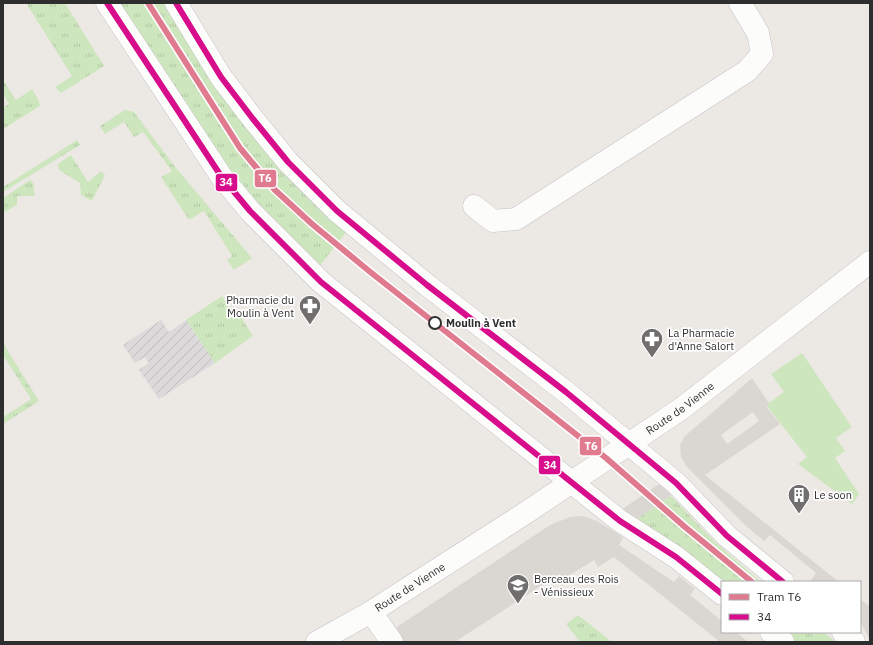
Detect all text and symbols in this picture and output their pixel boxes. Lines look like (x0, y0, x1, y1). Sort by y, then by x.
line badge: T6 (254, 169, 277, 188)
text: T6 (258, 171, 272, 185)
line badge: 34 (215, 173, 238, 192)
text: 34 (219, 175, 233, 189)
place label: Pharmacie du Moulin à Vent (226, 293, 294, 320)
pharmacy icon: Pharmacie du Moulin à Vent (297, 293, 323, 326)
marker: Moulin à Vent (428, 316, 442, 330)
place label: Moulin à Vent (446, 316, 516, 330)
pharmacy icon: La Pharmacie d'Anne Salort (639, 326, 665, 359)
place label: La Pharmacie d'Anne Salort (668, 326, 735, 353)
street label: Route de Vienne (643, 379, 717, 437)
line badge: T6 (579, 436, 602, 456)
text: T6 (584, 439, 598, 453)
line badge: 34 (538, 455, 561, 475)
text: 34 (543, 458, 557, 472)
building icon: Le soon (786, 482, 812, 515)
place label: Le soon (814, 488, 852, 502)
street label: Route de Vienne (372, 559, 448, 615)
school or university icon: Berceau des Rois - Vénissieux (505, 572, 531, 605)
place label: Berceau des Rois - Vénissieux (534, 572, 619, 599)
legend (721, 581, 861, 633)
text: Tram T6 (757, 589, 801, 604)
text: 34 (757, 609, 771, 624)

